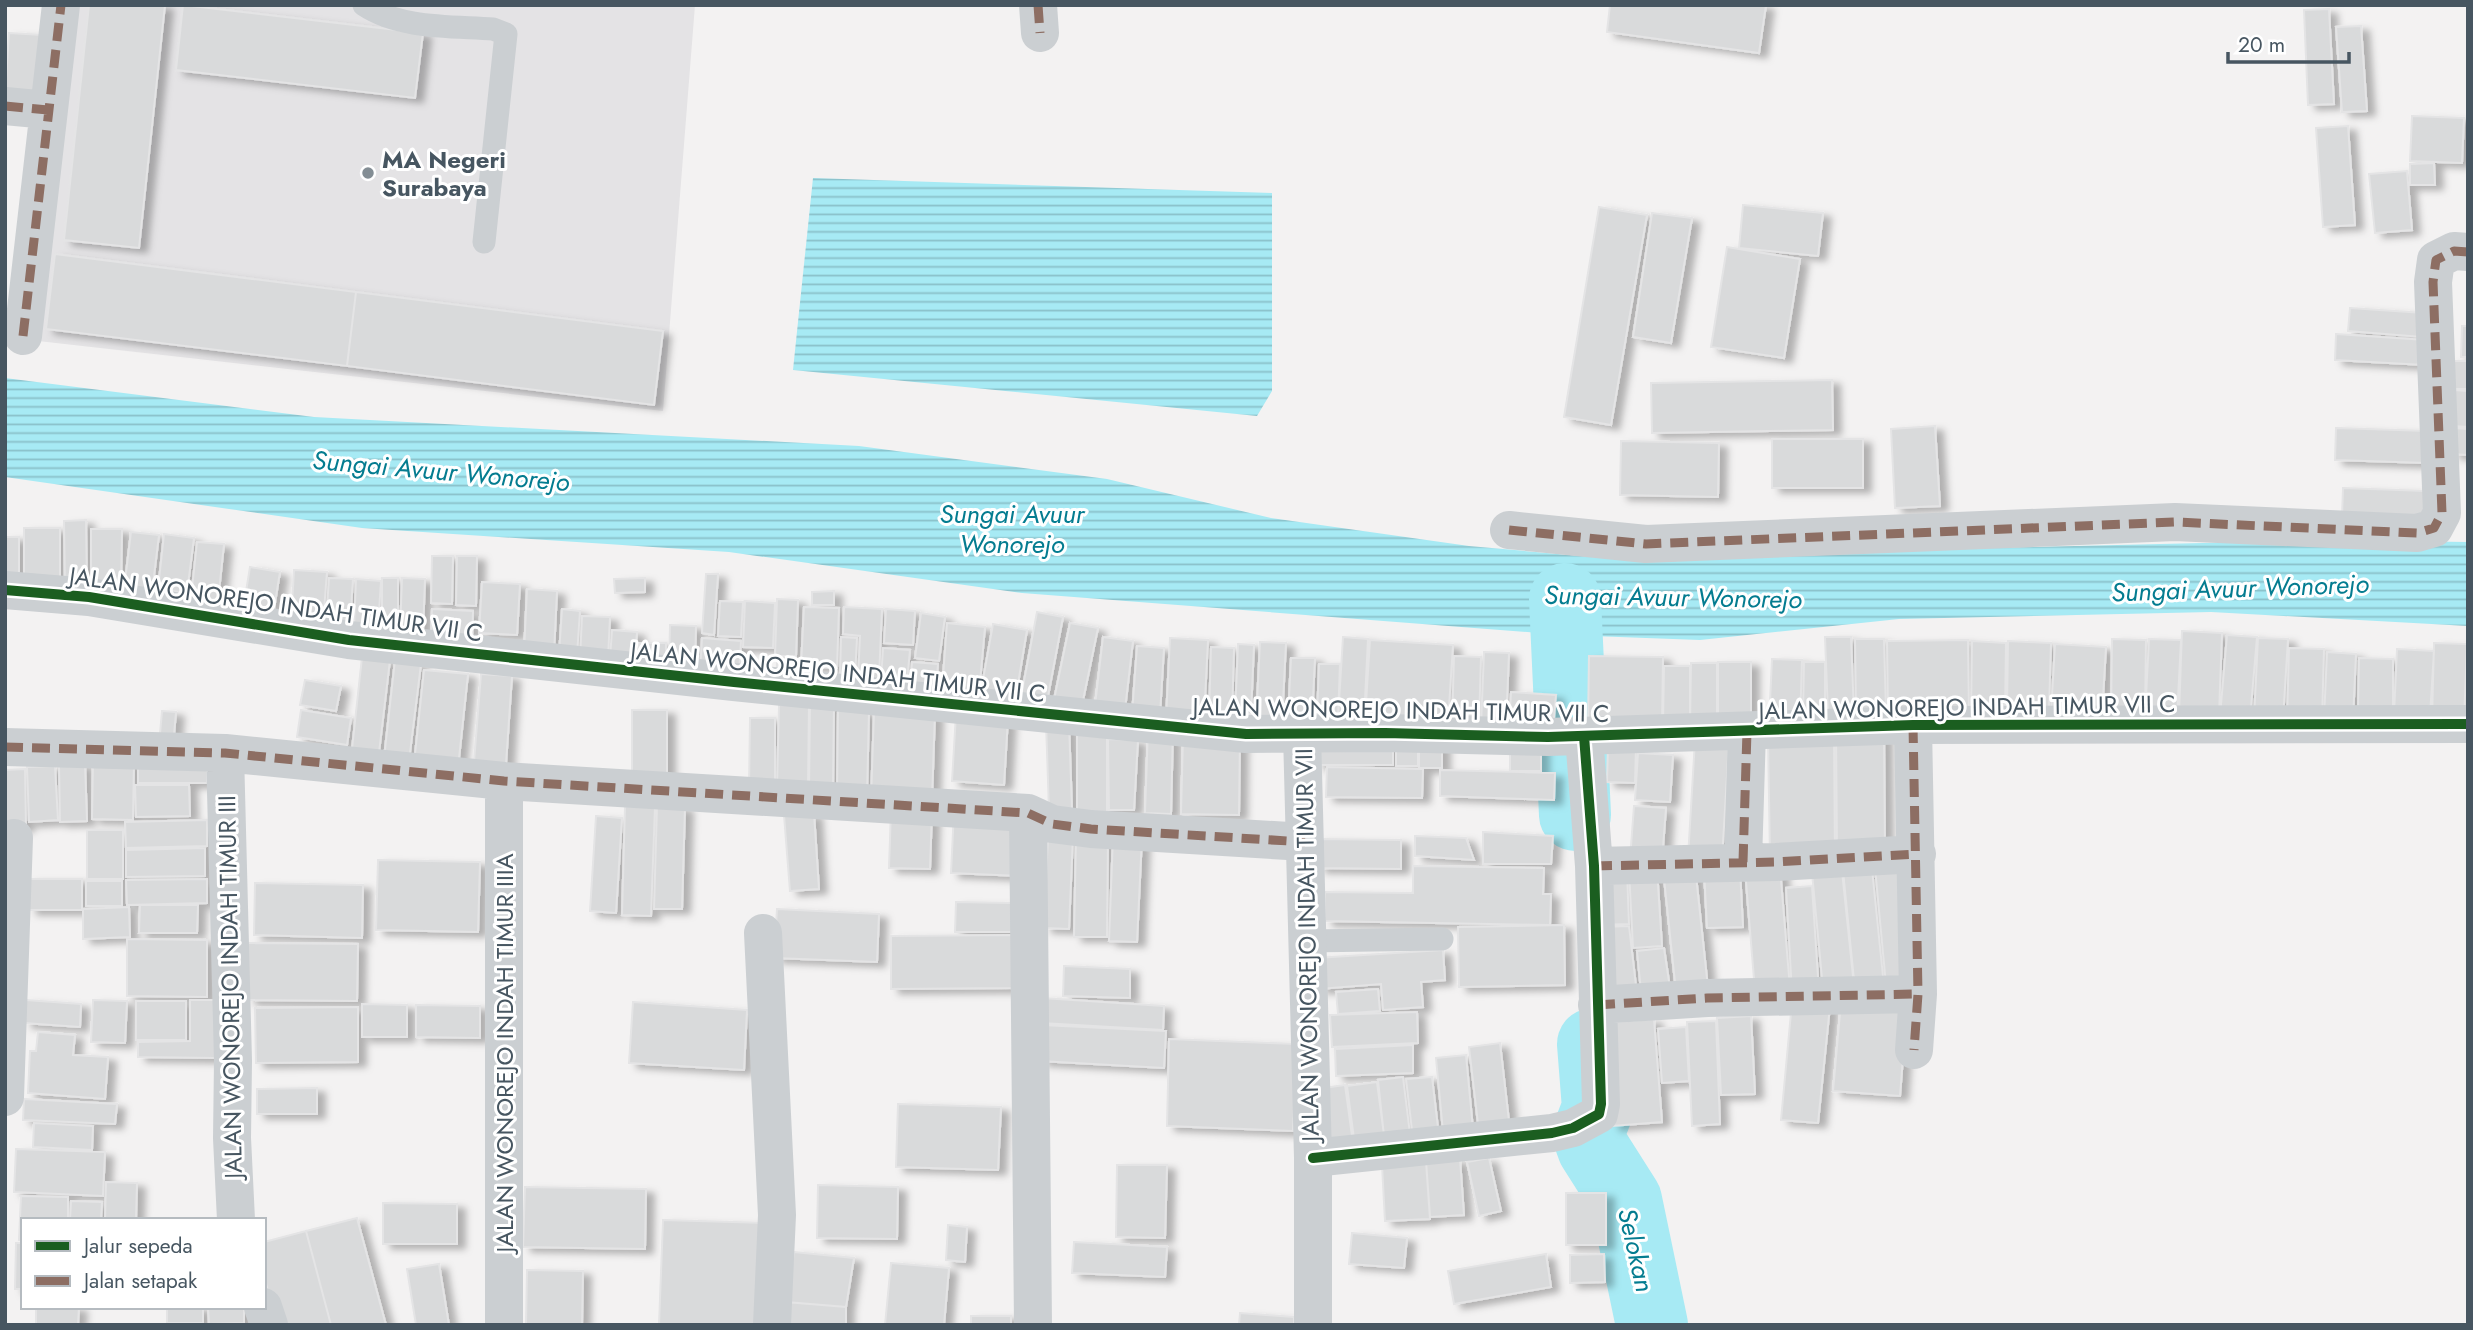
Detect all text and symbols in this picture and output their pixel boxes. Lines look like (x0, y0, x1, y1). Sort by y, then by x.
scale bar (2228, 21, 2349, 65)
text: 20 m (2238, 30, 2285, 60)
place label: MA Negeri Surabaya (382, 142, 506, 205)
marker: MA Negeri Surabaya (360, 165, 376, 181)
water label: Sungai Avuur Wonorejo (311, 441, 571, 501)
water label: Sungai Avuur Wonorejo (939, 495, 1086, 563)
street label: JALAN WONOREJO INDAH TIMUR VII C (64, 557, 485, 650)
water label: Sungai Avuur Wonorejo (2110, 565, 2370, 611)
water label: Sungai Avuur Wonorejo (1544, 576, 1802, 618)
street label: JALAN WONOREJO INDAH TIMUR VII C (626, 632, 1047, 711)
street label: JALAN WONOREJO INDAH TIMUR VII C (1755, 686, 2176, 728)
street label: JALAN WONOREJO INDAH TIMUR VII C (1189, 689, 1610, 731)
street label: JALAN WONOREJO INDAH TIMUR VII (1286, 748, 1328, 1145)
street label: JALAN WONOREJO INDAH TIMUR III (209, 795, 251, 1182)
street label: JALAN WONOREJO INDAH TIMUR IIIA (487, 853, 522, 1256)
water label: Selokan (1608, 1204, 1664, 1296)
legend (21, 1218, 266, 1309)
text: Jalur sepeda (81, 1231, 193, 1261)
text: Jalan setapak (81, 1266, 198, 1296)

